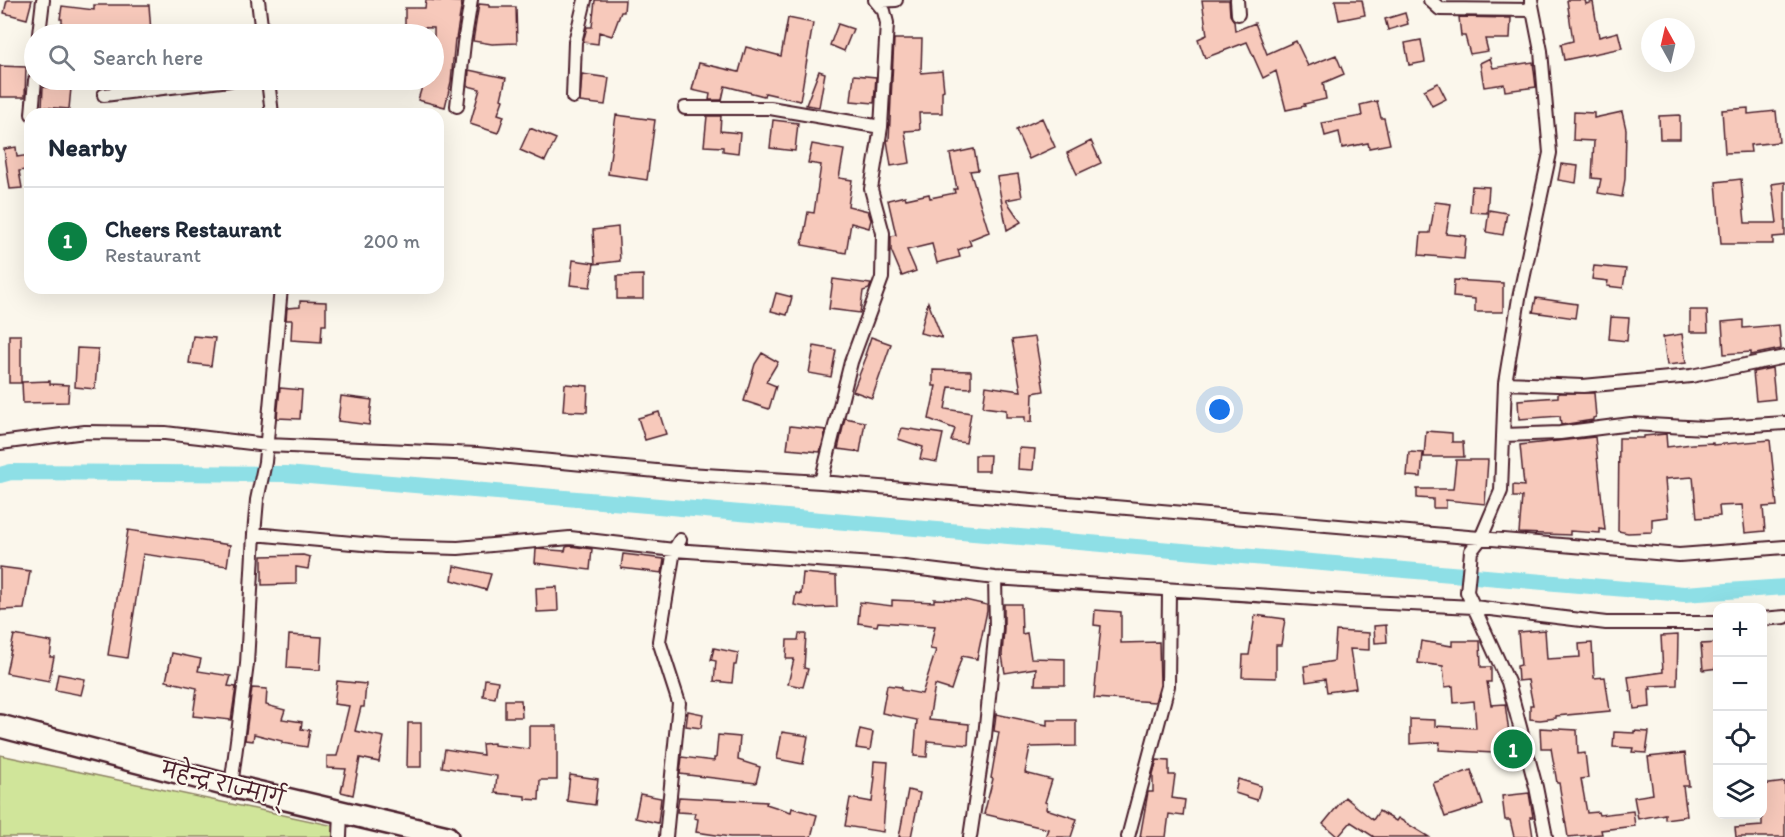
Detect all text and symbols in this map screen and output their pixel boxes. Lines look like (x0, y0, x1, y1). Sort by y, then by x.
north arrow (1641, 18, 1695, 72)
search box (24, 24, 444, 90)
icon: search (45, 41, 78, 74)
text: Search here (93, 44, 203, 71)
text: Nearby (48, 131, 127, 163)
text: Cheers Restaurant (105, 216, 281, 243)
text: 1 (63, 229, 72, 253)
text: 200 m (364, 229, 420, 253)
text: Restaurant (105, 243, 201, 267)
your location (1205, 395, 1234, 424)
map controls (1713, 603, 1767, 819)
button: + (1713, 603, 1767, 657)
button: − (1713, 657, 1767, 711)
button: locate (1713, 711, 1767, 765)
pin: 1 (1494, 726, 1532, 771)
street label: महेन्द्र राज्मार्ग् (157, 751, 290, 815)
button: layers (1713, 765, 1767, 819)

